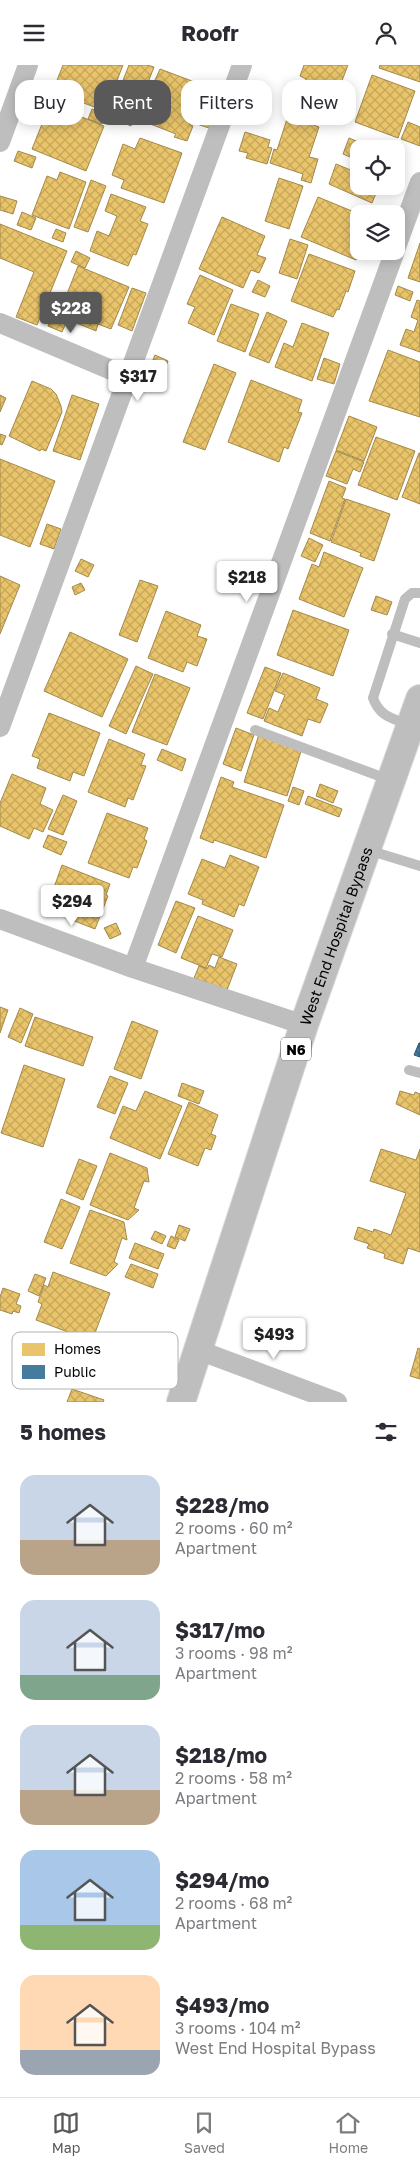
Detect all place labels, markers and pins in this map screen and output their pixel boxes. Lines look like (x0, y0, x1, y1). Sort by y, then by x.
pin: $228 (41, 291, 101, 334)
pin: $317 (108, 359, 168, 402)
pin: $218 (217, 561, 277, 603)
pin: $294 (42, 885, 102, 927)
pin: $493 (244, 1317, 304, 1360)

